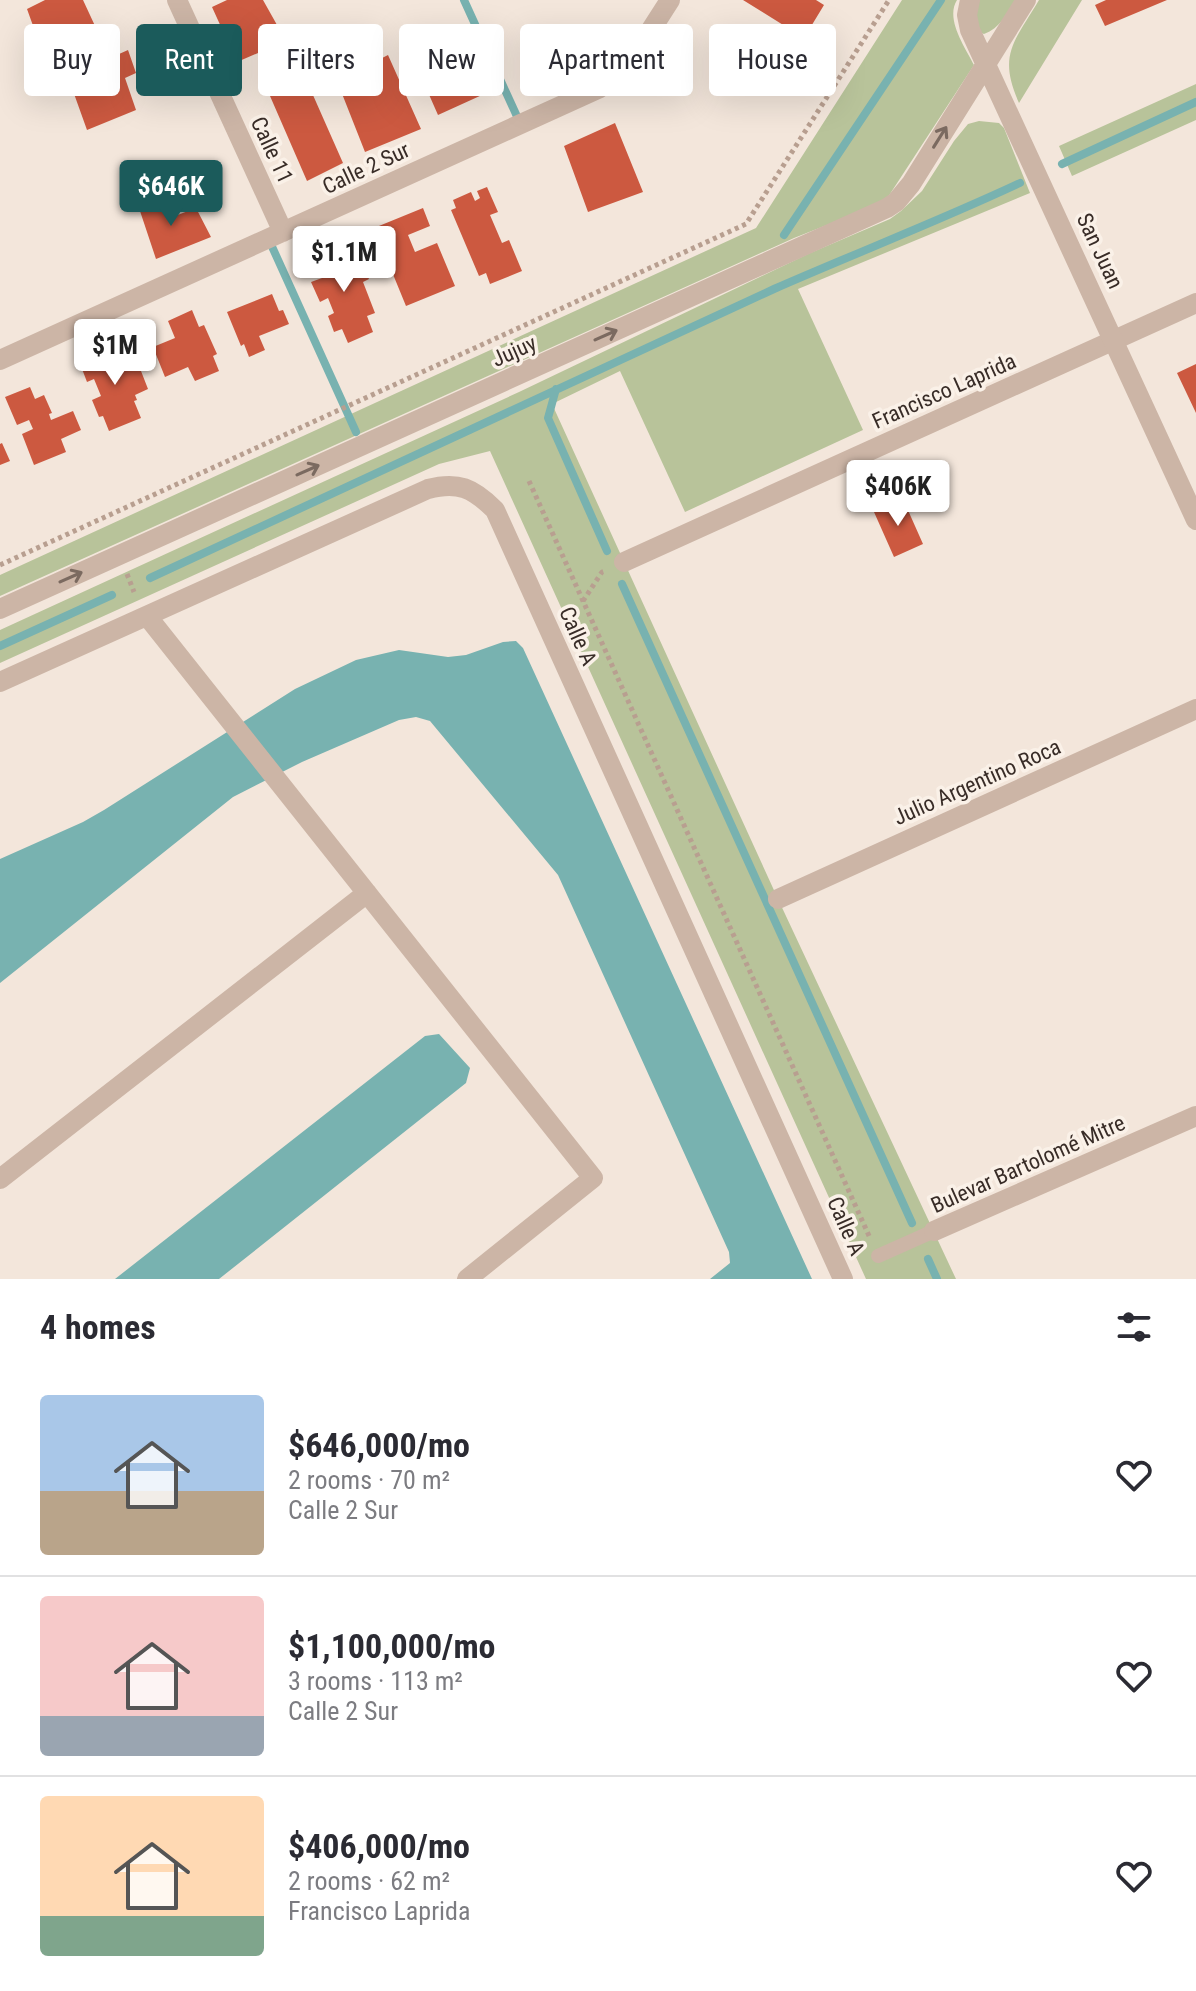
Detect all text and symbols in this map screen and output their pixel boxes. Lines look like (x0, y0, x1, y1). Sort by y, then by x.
chip: Buy (24, 24, 120, 96)
chip: Rent (136, 24, 242, 96)
chip: Filters (258, 24, 383, 96)
chip: New (399, 24, 504, 96)
chip: Apartment (520, 24, 693, 96)
chip: House (709, 24, 836, 96)
street label: Calle 11 (246, 113, 298, 187)
one-way arrow (933, 126, 949, 149)
street label: Calle 2 Sur (319, 137, 414, 199)
pin: $646K (115, 160, 227, 228)
text: $646K (138, 171, 204, 201)
street label: San Juan (1072, 209, 1128, 293)
pin: $1.1M (288, 226, 400, 294)
text: $1.1M (311, 237, 377, 267)
pin: $1M (76, 319, 154, 387)
one-way arrow (594, 327, 618, 342)
text: $1M (92, 330, 138, 360)
street label: Jujuy (488, 330, 540, 372)
street label: Francisco Laprida (868, 348, 1020, 434)
pin: $406K (842, 460, 954, 528)
one-way arrow (296, 462, 320, 477)
text: $406K (865, 471, 931, 501)
one-way arrow (59, 569, 83, 584)
street label: Calle A (554, 603, 602, 669)
street label: Julio Argentino Roca (890, 734, 1064, 830)
street label: Bulevar Bartolomé Mitre (927, 1110, 1129, 1218)
street label: Calle A (822, 1193, 870, 1259)
icon: filters (1112, 1305, 1156, 1349)
text: 4 homes (40, 1307, 156, 1347)
text: $646,000/mo (288, 1425, 470, 1465)
icon: home (104, 1427, 200, 1523)
icon: heart (1112, 1453, 1156, 1497)
text: 2 rooms · 70 m² (288, 1465, 450, 1495)
text: Calle 2 Sur (288, 1495, 398, 1525)
text: $1,100,000/mo (288, 1626, 496, 1666)
icon: home (104, 1628, 200, 1724)
icon: heart (1112, 1654, 1156, 1698)
text: 3 rooms · 113 m² (288, 1666, 463, 1696)
text: Calle 2 Sur (288, 1696, 398, 1726)
text: $406,000/mo (288, 1826, 470, 1866)
icon: home (104, 1828, 200, 1924)
icon: heart (1112, 1854, 1156, 1898)
text: 2 rooms · 62 m² (288, 1866, 450, 1896)
text: Francisco Laprida (288, 1896, 470, 1926)

